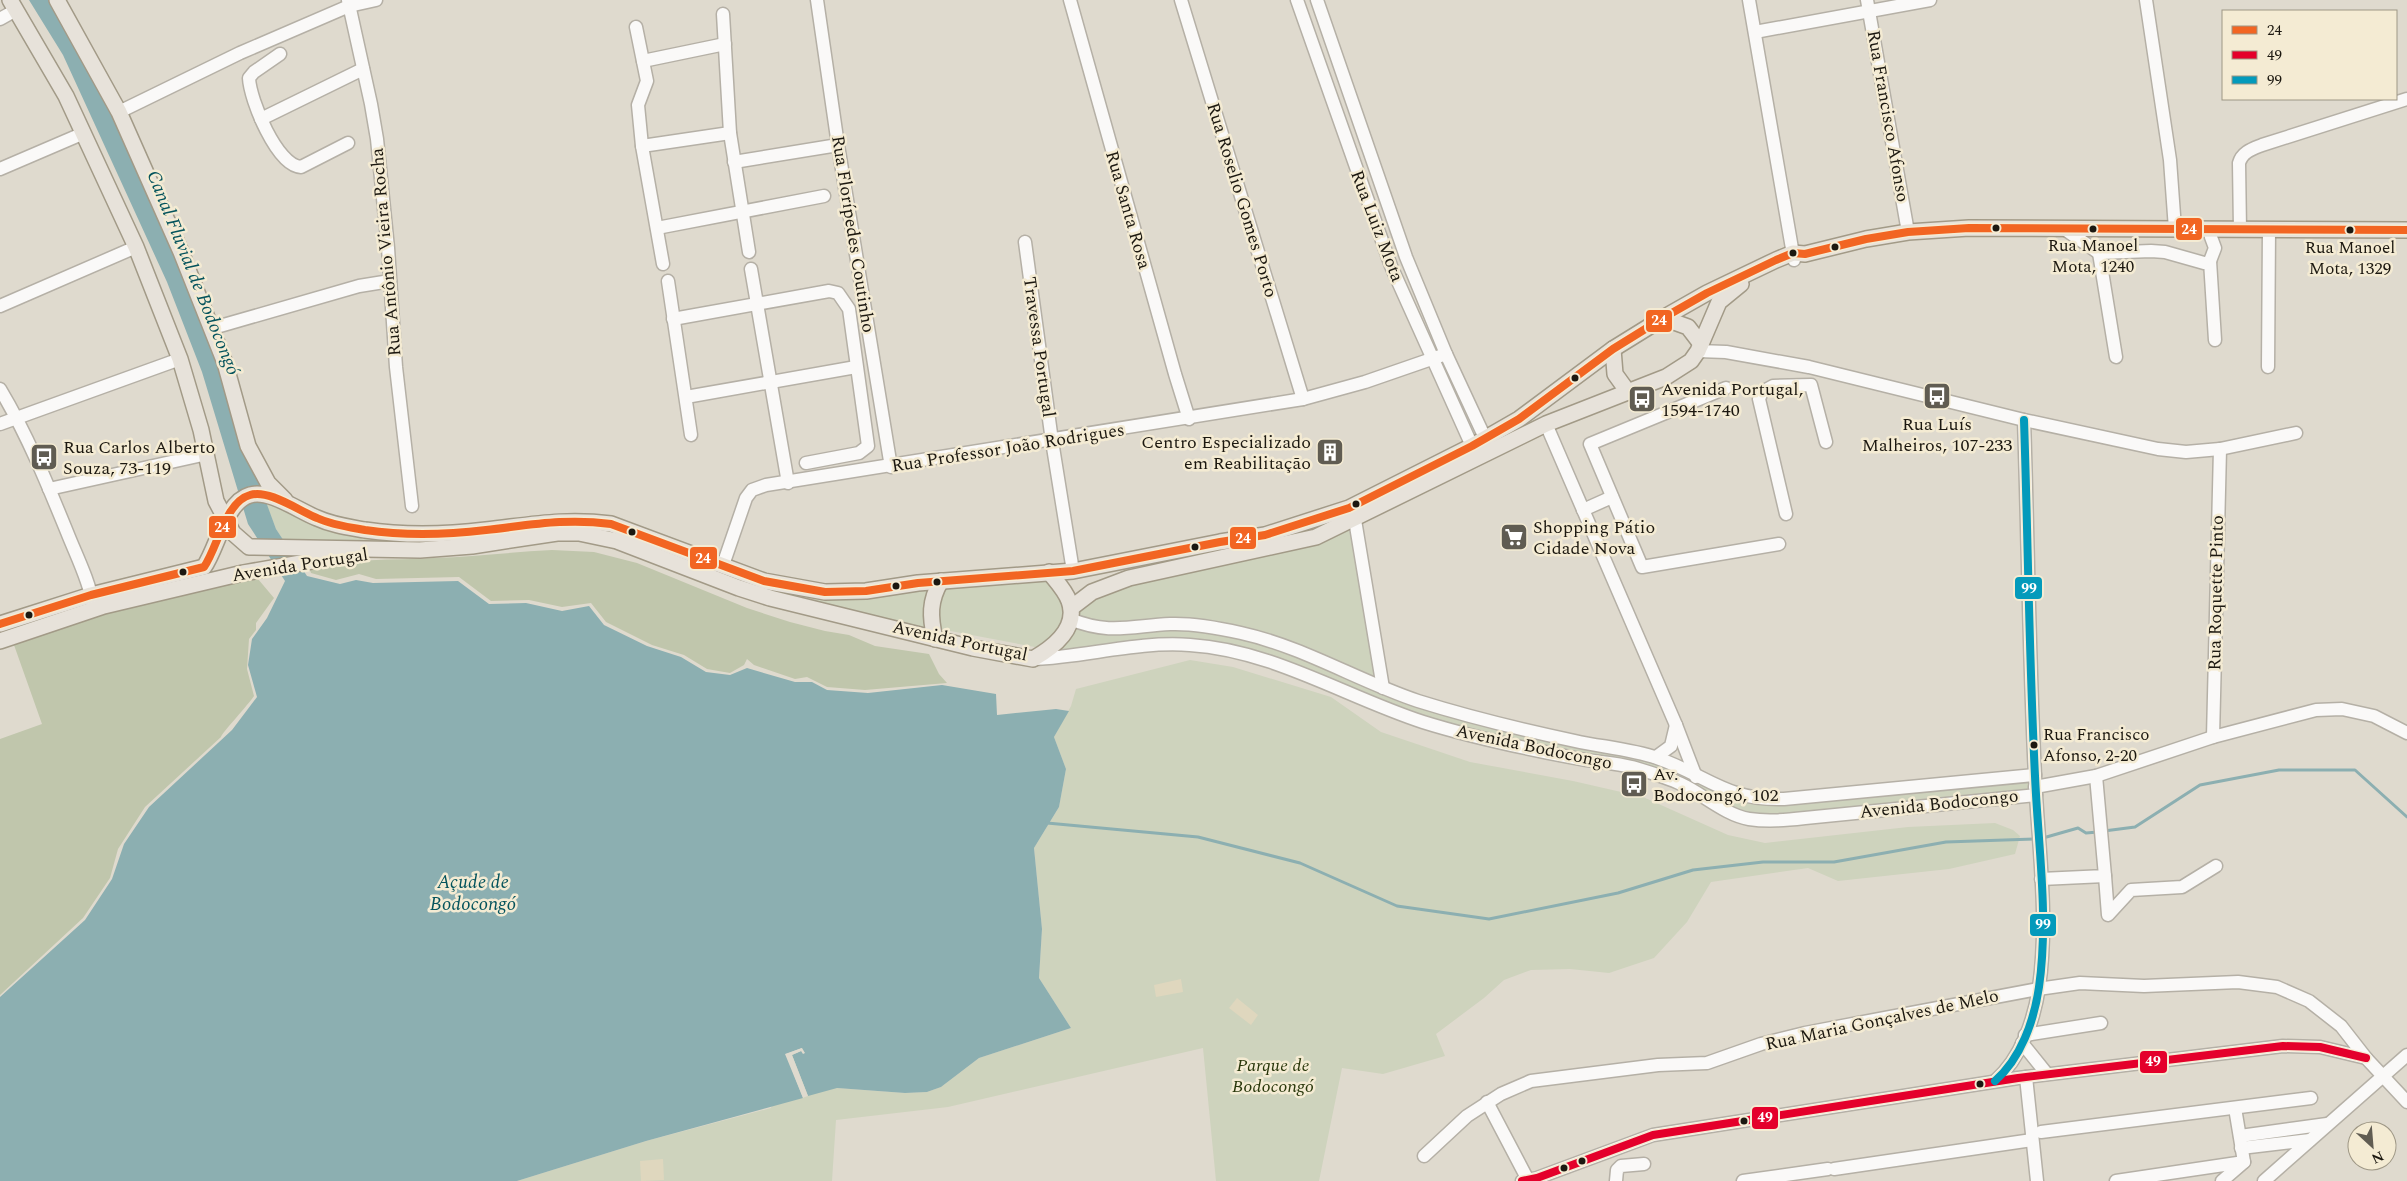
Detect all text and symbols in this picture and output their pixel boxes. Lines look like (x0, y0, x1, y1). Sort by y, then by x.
legend (2222, 10, 2397, 100)
text: 24 (2267, 19, 2283, 42)
street label: Rua Francisco Afonso (1860, 28, 1916, 204)
text: 49 (2267, 44, 2282, 67)
text: 99 (2267, 69, 2282, 92)
street label: Rua Roselio Gomes Porto (1199, 99, 1285, 301)
street label: Rua Florípedes Coutinho (824, 133, 882, 335)
street label: Rua Antônio Vieira Rocha (363, 147, 409, 357)
street label: Rua Santa Rosa (1098, 147, 1158, 273)
water label: Canal Fluvial de Bodocongó (139, 166, 248, 380)
street label: Rua Luiz Mota (1343, 166, 1411, 286)
line badge: 24 (2175, 217, 2203, 241)
text: 24 (2181, 219, 2197, 240)
unlabelled marker (1991, 223, 2001, 233)
marker: Rua Manoel Mota, 1240 (2088, 224, 2098, 234)
marker: Rua Manoel Mota, 1329 (2345, 225, 2355, 235)
place label: Rua Manoel Mota, 1240 (2048, 233, 2138, 280)
place label: Rua Manoel Mota, 1329 (2305, 235, 2395, 282)
unlabelled marker (1830, 242, 1840, 252)
unlabelled marker (1788, 248, 1798, 258)
street label: Travessa Portugal (1016, 275, 1062, 419)
line badge: 24 (1645, 309, 1673, 333)
text: 24 (1651, 310, 1667, 331)
unlabelled marker (1570, 373, 1580, 383)
place label: Avenida Portugal, 1594-1740 (1661, 376, 1803, 424)
bus stop icon: Rua Luís Malheiros, 107-233 (1922, 381, 1952, 411)
bus stop icon: Avenida Portugal, 1594-1740 (1627, 384, 1657, 414)
place label: Rua Luís Malheiros, 107-233 (1862, 411, 2012, 459)
street label: Rua Professor João Rodrigues (890, 416, 1126, 480)
place label: Centro Especializado em Reabilitação (1141, 429, 1311, 477)
place label: Rua Carlos Alberto Souza, 73-119 (63, 434, 215, 482)
building icon: Centro Especializado em Reabilitação (1315, 437, 1345, 467)
bus stop icon: Rua Carlos Alberto Souza, 73-119 (29, 442, 59, 472)
unlabelled marker (1351, 499, 1361, 509)
place label: Shopping Pátio Cidade Nova (1533, 514, 1655, 562)
line badge: 24 (208, 515, 237, 539)
street label: Rua Roquette Pinto (2201, 515, 2231, 671)
text: 24 (214, 517, 230, 538)
supermarket icon: Shopping Pátio Cidade Nova (1499, 522, 1529, 552)
line badge: 24 (1229, 526, 1257, 550)
unlabelled marker (627, 527, 637, 537)
text: 24 (1235, 528, 1251, 549)
street label: Avenida Portugal (230, 541, 370, 589)
unlabelled marker (1190, 542, 1200, 552)
line badge: 24 (689, 546, 718, 570)
text: 24 (695, 548, 711, 569)
unlabelled marker (178, 567, 188, 577)
line badge: 99 (2014, 576, 2043, 600)
unlabelled marker (932, 577, 942, 587)
text: 99 (2021, 578, 2037, 599)
unlabelled marker (891, 581, 901, 591)
unlabelled marker (24, 610, 34, 620)
street label: Avenida Portugal (890, 613, 1030, 669)
street label: Avenida Bodocongo (1453, 717, 1615, 777)
place label: Rua Francisco Afonso, 2-20 (2043, 722, 2150, 769)
marker: Rua Francisco Afonso, 2-20 (2029, 740, 2039, 750)
place label: Av. Bodocongó, 102 (1653, 761, 1779, 809)
bus stop icon: Av. Bodocongó, 102 (1619, 769, 1649, 799)
street label: Avenida Bodocongo (1858, 782, 2020, 826)
water label: Açude de Bodocongó (430, 868, 517, 919)
line badge: 99 (2029, 913, 2057, 937)
text: 99 (2035, 914, 2051, 935)
street label: Rua Maria Gonçalves de Melo (1763, 982, 2001, 1058)
line badge: 49 (2139, 1050, 2168, 1074)
text: 49 (2145, 1051, 2161, 1072)
park label: Parque de Bodocongó (1232, 1052, 1314, 1100)
unlabelled marker (1975, 1079, 1985, 1089)
line badge: 49 (1751, 1106, 1779, 1130)
text: 49 (1757, 1107, 1773, 1128)
unlabelled marker (1739, 1116, 1749, 1126)
north arrow (2347, 1121, 2397, 1171)
text: N (2368, 1145, 2387, 1169)
unlabelled marker (1577, 1156, 1587, 1166)
unlabelled marker (1559, 1163, 1569, 1173)

